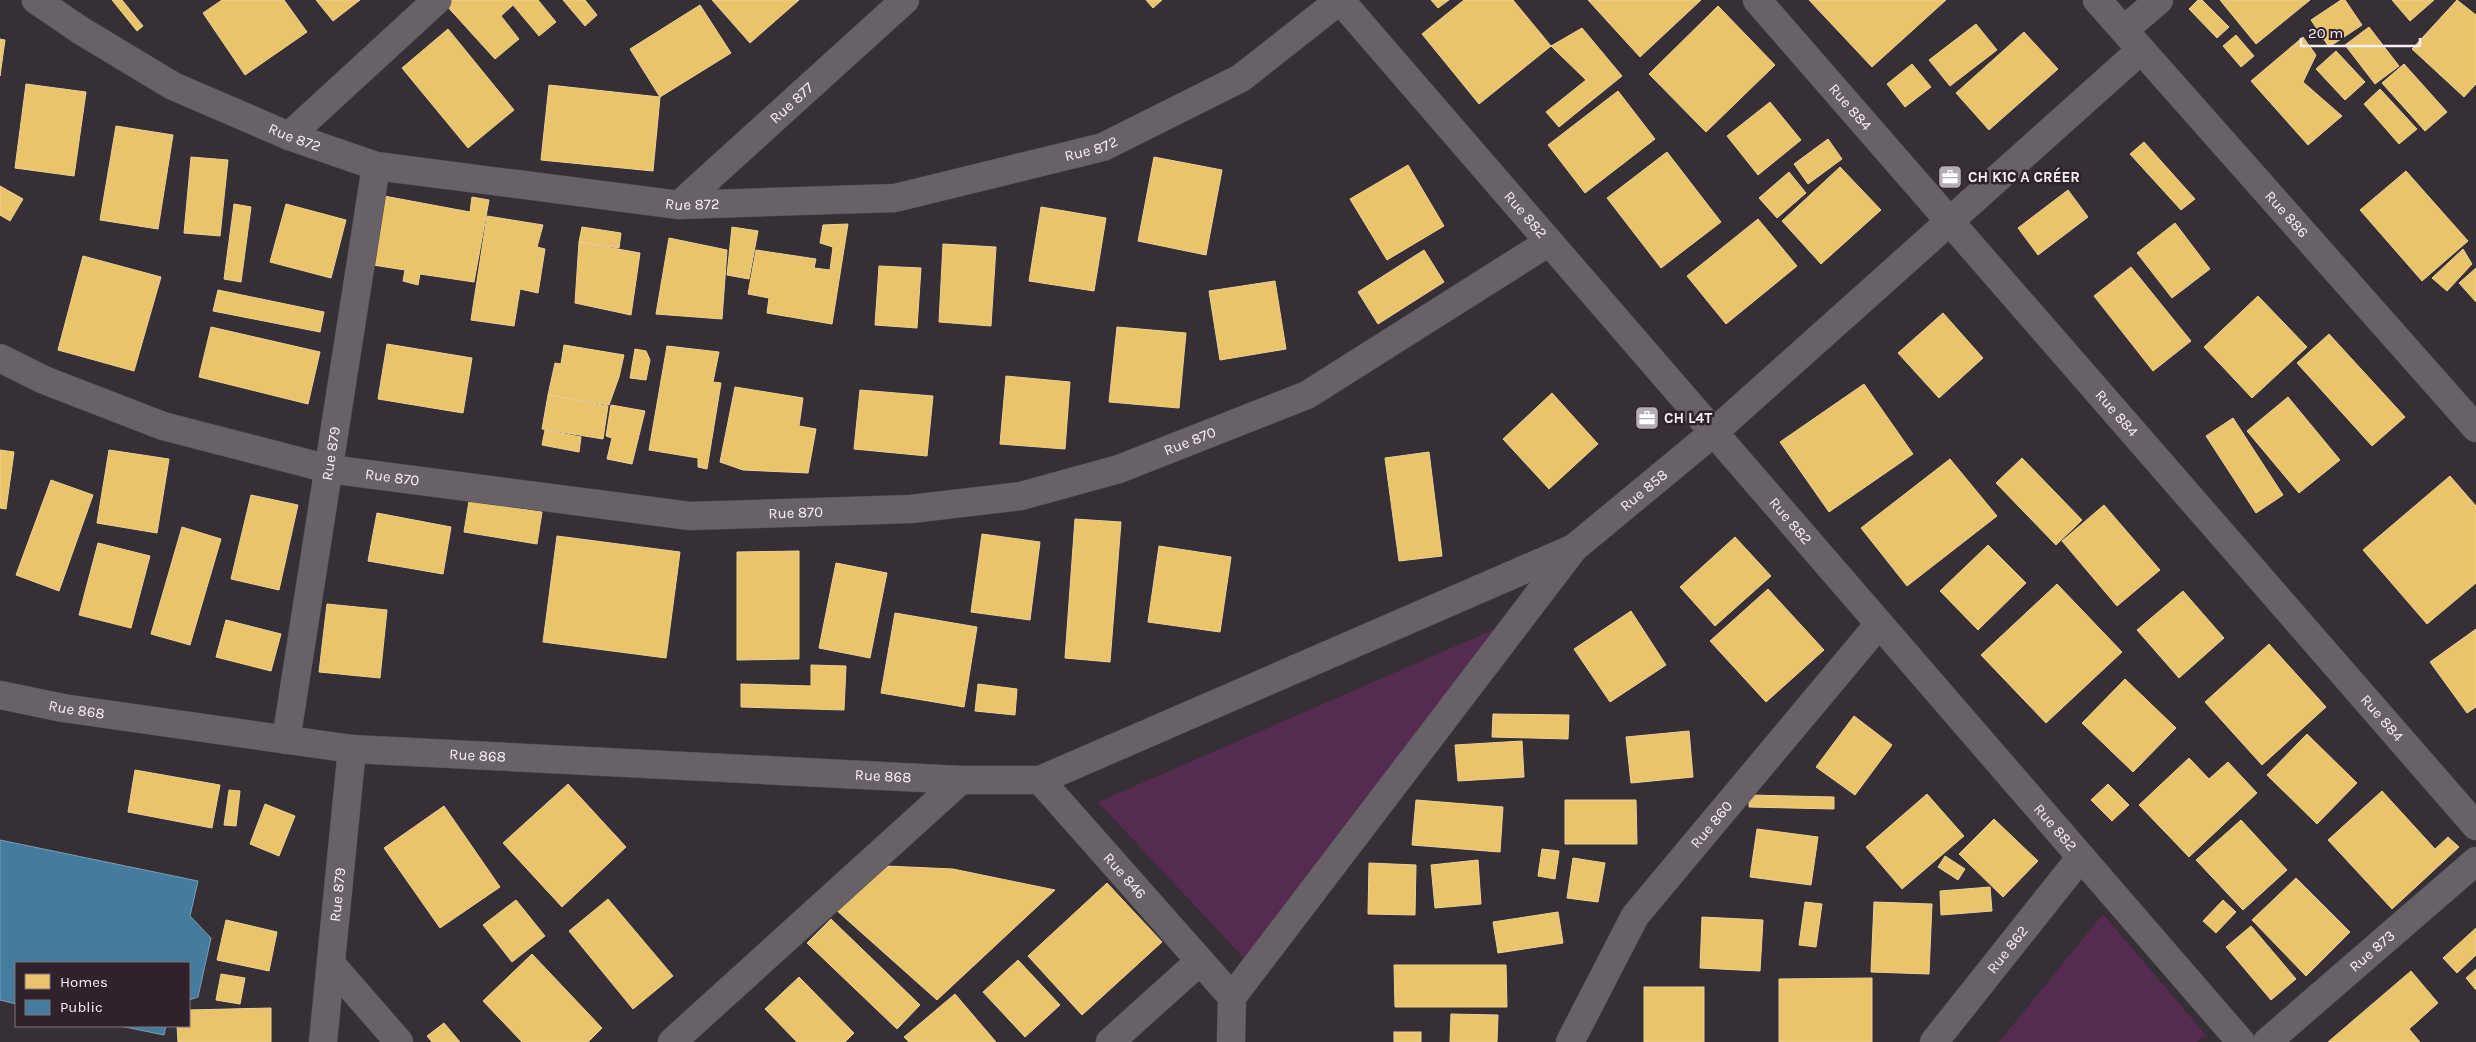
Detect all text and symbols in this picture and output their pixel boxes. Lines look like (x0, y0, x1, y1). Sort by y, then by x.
scale bar (2301, 15, 2420, 47)
text: 20 m (2308, 24, 2343, 42)
street label: Rue 877 (766, 78, 817, 127)
street label: Rue 884 (1825, 80, 1876, 135)
street label: Rue 872 (266, 119, 323, 155)
street label: Rue 872 (1063, 132, 1121, 165)
office icon: CH K1C A CRÉER (1937, 164, 1963, 190)
place label: CH K1C A CRÉER (1968, 167, 2080, 186)
street label: Rue 882 (1500, 187, 1551, 242)
street label: Rue 886 (2261, 187, 2312, 241)
street label: Rue 872 (664, 194, 720, 214)
street label: Rue 884 (2092, 386, 2142, 441)
office icon: CH L4T (1634, 405, 1660, 431)
place label: CH L4T (1664, 409, 1712, 427)
street label: Rue 870 (1161, 423, 1219, 459)
street label: Rue 879 (318, 425, 344, 482)
street label: Rue 870 (364, 465, 421, 490)
street label: Rue 858 (1616, 465, 1671, 515)
street label: Rue 882 (1765, 494, 1816, 548)
street label: Rue 870 (768, 503, 823, 523)
street label: Rue 884 (2357, 691, 2408, 746)
street label: Rue 868 (47, 696, 106, 723)
street label: Rue 868 (449, 745, 506, 766)
street label: Rue 868 (854, 766, 912, 786)
street label: Rue 860 (1687, 797, 1736, 852)
street label: Rue 882 (2030, 800, 2081, 855)
street label: Rue 846 (1100, 849, 1150, 903)
street label: Rue 879 (326, 867, 349, 923)
street label: Rue 862 (1983, 922, 2032, 977)
street label: Rue 873 (2346, 926, 2399, 976)
legend (15, 962, 190, 1027)
text: Homes (60, 973, 108, 991)
text: Public (60, 998, 103, 1016)

